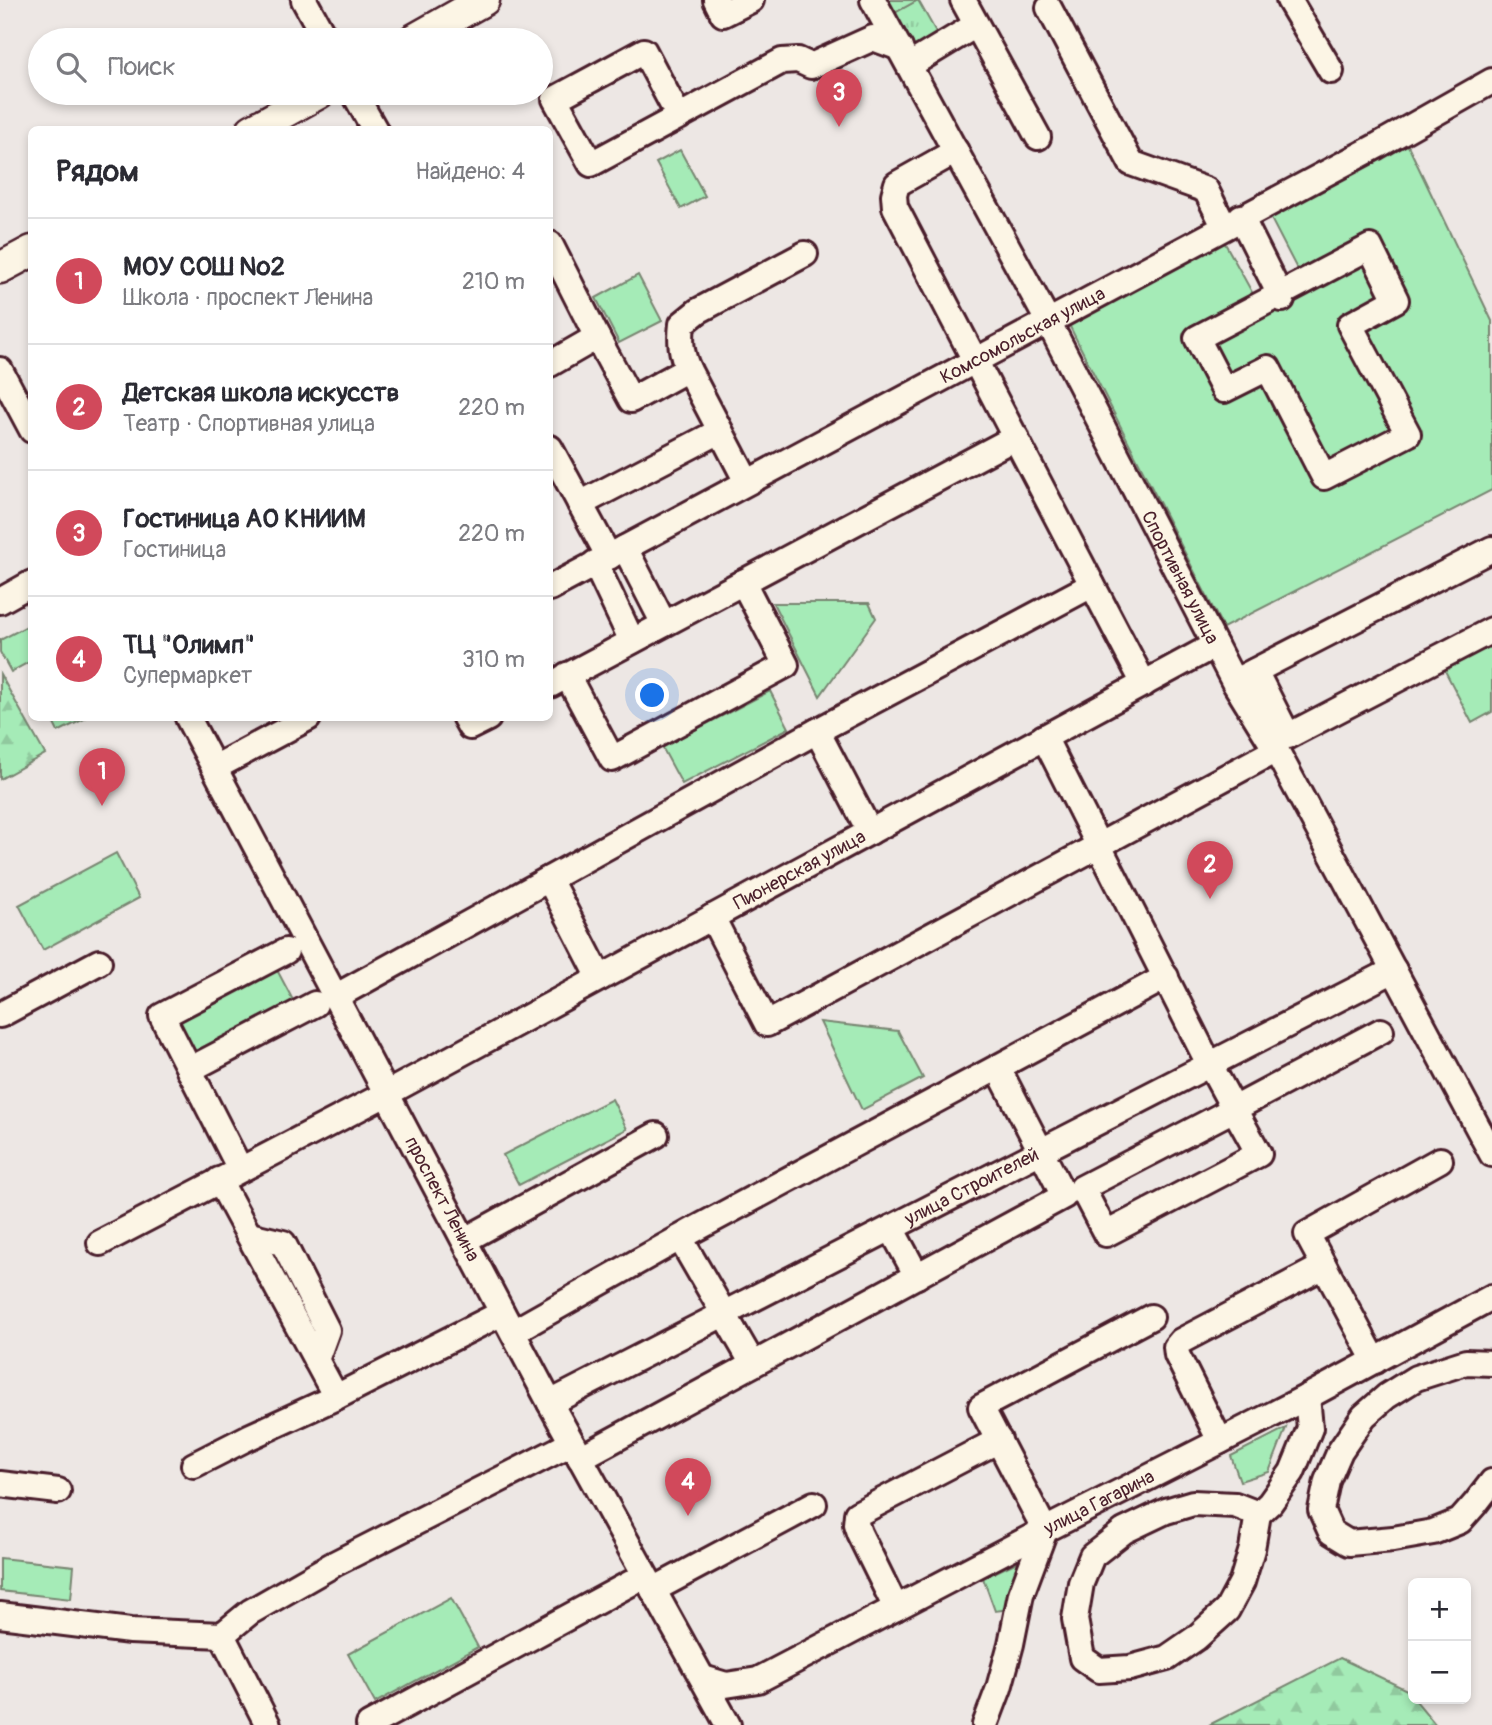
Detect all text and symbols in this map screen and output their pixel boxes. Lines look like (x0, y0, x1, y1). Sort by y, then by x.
search box (28, 28, 553, 105)
icon: search (52, 48, 90, 86)
text: Поиск (108, 51, 176, 83)
pin: 3 (816, 69, 862, 127)
text: Рядом (56, 153, 139, 190)
text: Найдено: 4 (415, 157, 525, 186)
text: МОУ СОШ №2 (123, 251, 285, 283)
text: 1 (75, 267, 84, 296)
text: 210 m (462, 267, 525, 296)
street label: Комсомольская улица (936, 281, 1110, 389)
text: Школа · проспект Ленина (123, 283, 373, 312)
text: Детская школа искусств (123, 377, 399, 409)
text: 2 (73, 393, 85, 422)
text: 220 m (458, 393, 525, 422)
text: Театр · Спортивная улица (123, 409, 375, 438)
text: Гостиница АО КНИИМ (123, 503, 366, 535)
street label: Спортивная улица (1136, 507, 1224, 648)
text: 3 (73, 519, 85, 548)
text: 220 m (458, 519, 525, 548)
text: Гостиница (123, 535, 226, 564)
text: ТЦ "Олимп" (123, 629, 255, 661)
text: 4 (72, 645, 86, 674)
text: 310 m (462, 645, 525, 674)
text: Супермаркет (123, 661, 252, 690)
your location (635, 678, 669, 712)
pin: 1 (79, 748, 125, 806)
street label: Пионерская улица (730, 824, 870, 915)
pin: 2 (1187, 841, 1233, 899)
street label: проспект Ленина (399, 1132, 485, 1266)
street label: улица Строителей (900, 1142, 1043, 1232)
pin: 4 (665, 1458, 711, 1516)
street label: улица Гагарина (1039, 1464, 1158, 1541)
map controls (1408, 1578, 1471, 1704)
button: + (1408, 1578, 1471, 1641)
button: − (1408, 1641, 1471, 1704)

